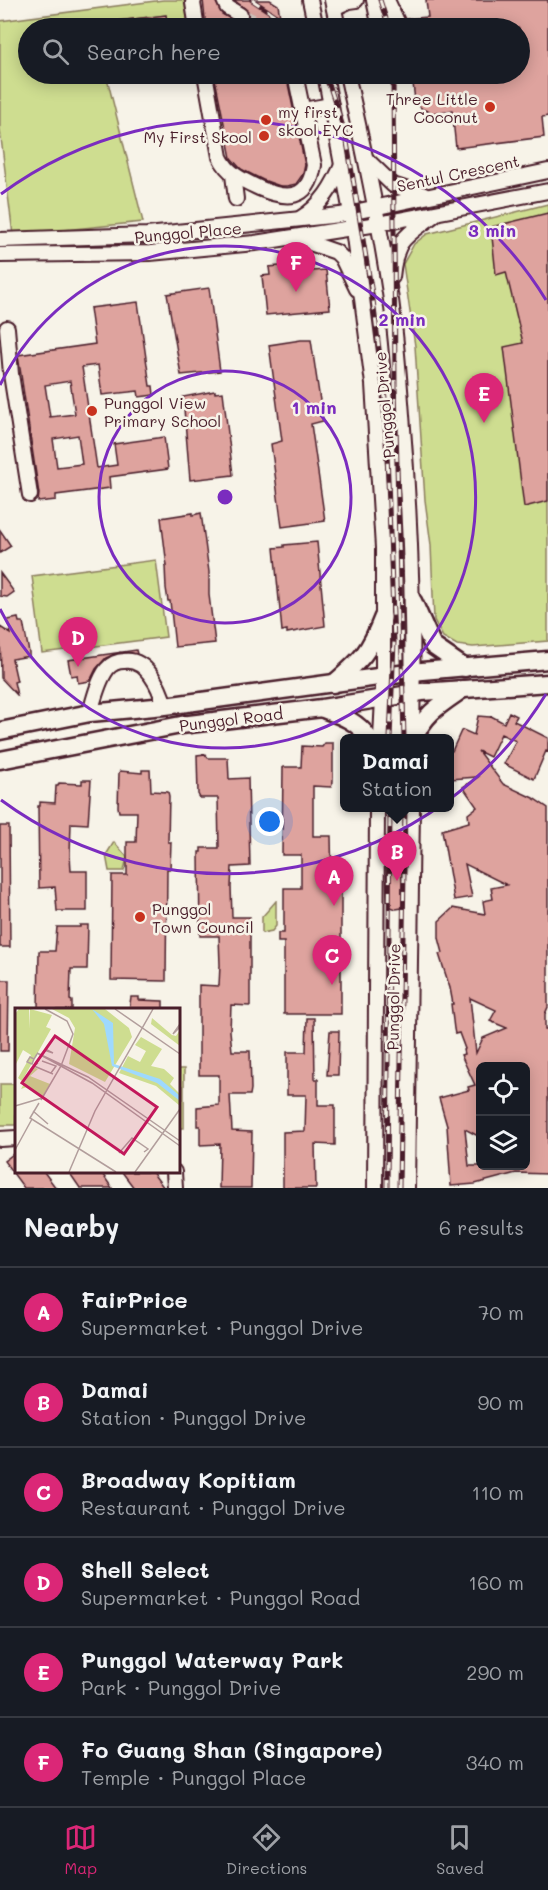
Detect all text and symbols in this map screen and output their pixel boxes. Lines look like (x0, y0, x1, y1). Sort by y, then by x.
search box (18, 18, 530, 84)
icon: search (39, 35, 72, 68)
text: Search here (87, 37, 221, 66)
place label: Three Little Coconut (386, 88, 478, 127)
marker: Three Little Coconut (483, 100, 497, 114)
place label: my first skool EYC (278, 101, 353, 140)
marker: my first skool EYC (259, 113, 273, 127)
place label: My First Skool (143, 126, 252, 147)
marker: My First Skool (257, 129, 271, 143)
street label: Sentul Crescent (395, 150, 521, 196)
street label: Punggol Place (133, 217, 243, 247)
text: 3 min (468, 218, 516, 242)
pin: F (276, 242, 316, 292)
text: 2 min (378, 307, 426, 331)
street label: Punggol Drive (369, 351, 399, 459)
pin: E (464, 374, 504, 423)
place label: Punggol View Primary School (104, 392, 221, 431)
text: 1 min (291, 395, 337, 419)
marker: Punggol View Primary School (85, 404, 99, 418)
centre of rings (215, 487, 235, 507)
pin: D (58, 618, 98, 667)
street label: Punggol Road (178, 702, 284, 736)
popup (340, 734, 454, 812)
text: Damai (362, 746, 430, 775)
text: Station (362, 775, 432, 801)
your location (255, 807, 284, 836)
pin: B (378, 832, 416, 881)
pin: A (314, 856, 354, 906)
place label: Punggol Town Council (152, 898, 254, 937)
marker: Punggol Town Council (133, 910, 147, 924)
pin: C (312, 936, 352, 985)
street label: Punggol Drive (382, 943, 404, 1051)
inset map (15, 1008, 180, 1173)
map controls (476, 1062, 530, 1170)
button: locate (476, 1062, 530, 1116)
button: layers (476, 1116, 530, 1170)
text: Nearby (24, 1210, 119, 1244)
text: 6 results (439, 1214, 524, 1240)
text: FairPrice (81, 1285, 188, 1314)
text: A (37, 1299, 50, 1325)
text: 70 m (478, 1299, 524, 1325)
text: Supermarket · Punggol Drive (81, 1314, 363, 1340)
text: Damai (81, 1375, 149, 1404)
text: B (37, 1389, 50, 1415)
text: 90 m (478, 1389, 524, 1415)
text: Station · Punggol Drive (81, 1404, 306, 1430)
text: Broadway Kopitiam (81, 1465, 296, 1494)
text: C (36, 1479, 51, 1505)
text: 110 m (471, 1479, 524, 1505)
text: Restaurant · Punggol Drive (81, 1494, 346, 1520)
text: Shell Select (81, 1555, 209, 1584)
text: D (36, 1569, 51, 1595)
text: 160 m (468, 1569, 524, 1595)
text: Supermarket · Punggol Road (81, 1584, 360, 1610)
text: Punggol Waterway Park (81, 1645, 343, 1674)
text: E (37, 1659, 50, 1685)
text: 290 m (466, 1659, 524, 1685)
text: Park · Punggol Drive (81, 1674, 281, 1700)
text: Fo Guang Shan (Singapore) (81, 1735, 383, 1764)
text: F (37, 1749, 50, 1775)
text: 340 m (466, 1749, 524, 1775)
text: Temple · Punggol Place (81, 1764, 306, 1790)
tab: Map (64, 1821, 97, 1878)
tab: Directions (226, 1821, 307, 1878)
tab: Saved (436, 1821, 484, 1878)

